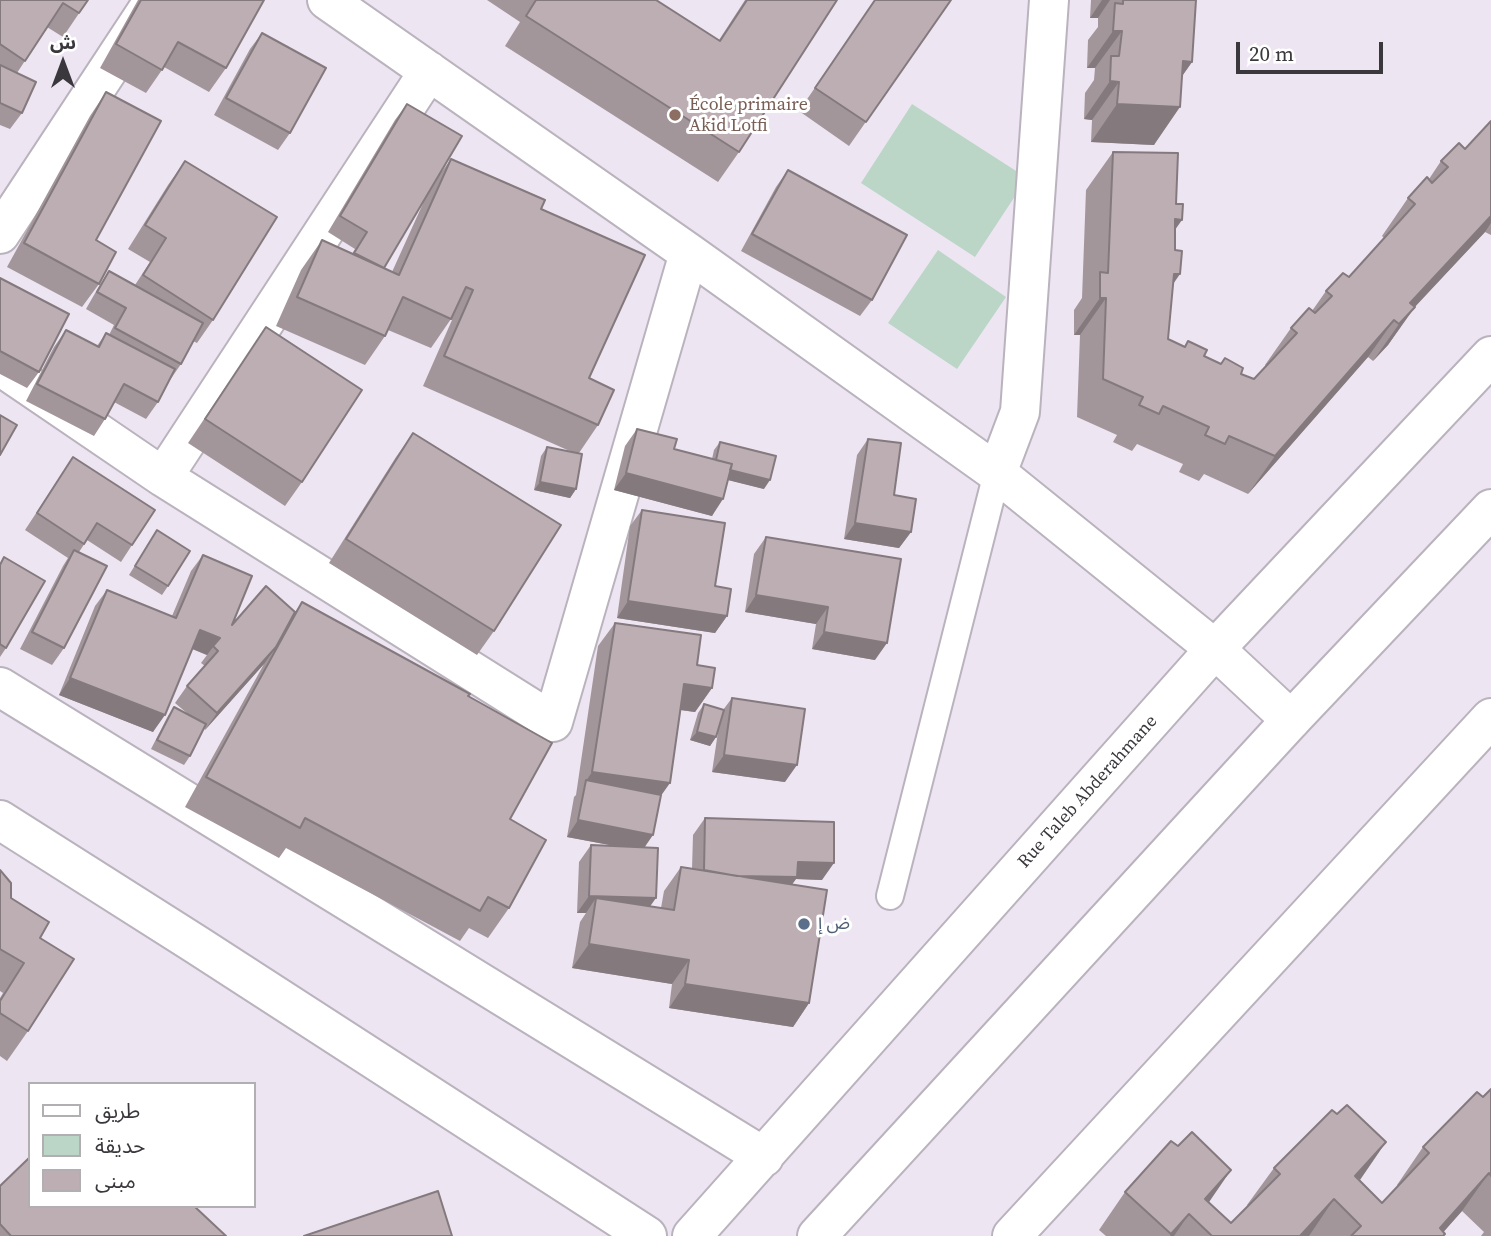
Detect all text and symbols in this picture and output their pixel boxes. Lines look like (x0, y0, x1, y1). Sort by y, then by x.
north arrow (28, 28, 98, 98)
scale bar (1239, 28, 1386, 72)
text: ش (50, 29, 76, 55)
text: 20 m (1249, 39, 1294, 68)
place label: École primaire Akid Lotfi (689, 94, 808, 136)
marker: École primaire Akid Lotfi (667, 107, 683, 123)
street label: Rue Taleb Abderahmane (1014, 711, 1162, 873)
place label: ض إ (818, 913, 850, 935)
marker: ض إ (796, 916, 812, 932)
legend (28, 1082, 256, 1208)
text: طريق (95, 1096, 140, 1125)
text: حديقة (95, 1131, 145, 1160)
text: مبنى (95, 1166, 136, 1195)

